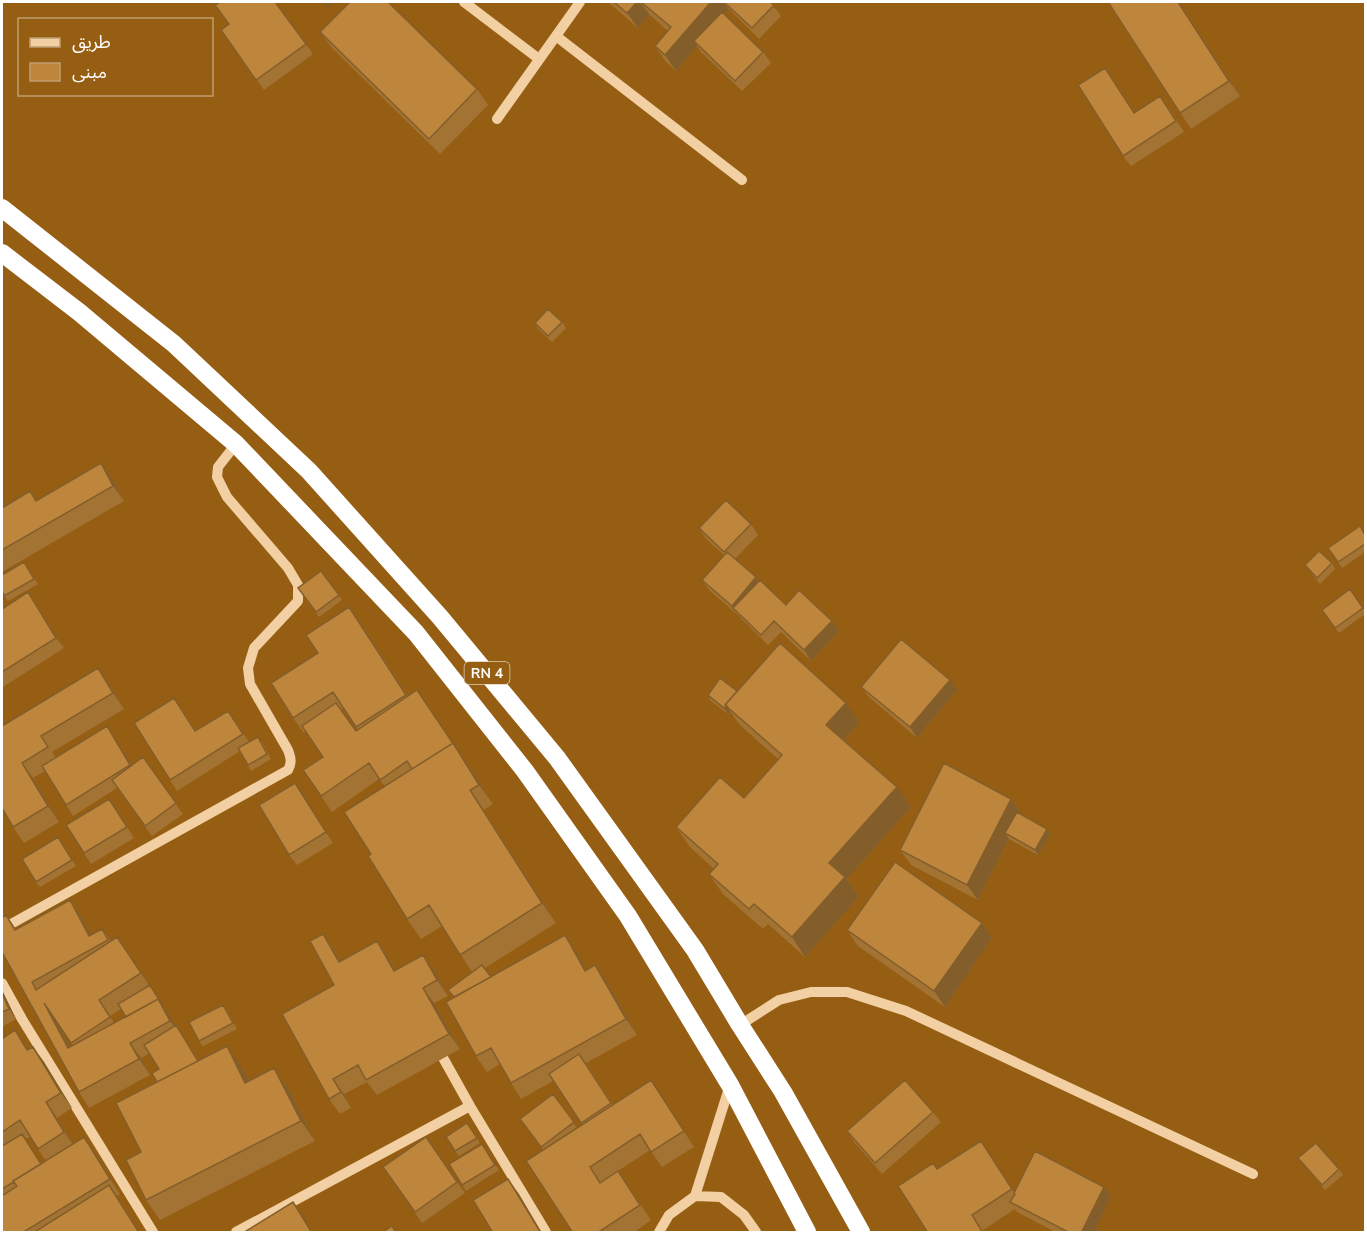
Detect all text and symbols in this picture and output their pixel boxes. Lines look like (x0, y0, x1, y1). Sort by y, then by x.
legend (18, 18, 213, 96)
text: طريق (72, 30, 111, 54)
text: مبنى (72, 60, 107, 84)
road number: RN 4 (464, 662, 510, 684)

